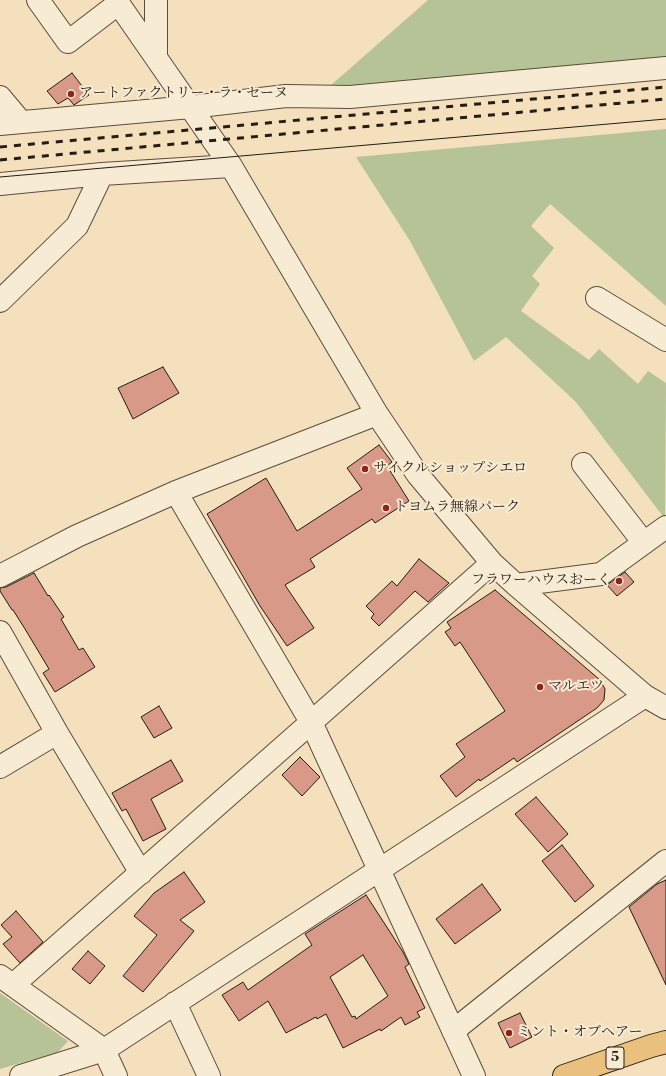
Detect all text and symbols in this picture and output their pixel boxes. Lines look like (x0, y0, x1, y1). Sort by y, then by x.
place label: アートファクトリー・ラ・セーヌ (79, 86, 288, 102)
marker: アートファクトリー・ラ・セーヌ (66, 89, 76, 99)
place label: サイクルショップシエロ (373, 461, 527, 477)
marker: サイクルショップシエロ (360, 464, 370, 474)
place label: トヨムラ無線パーク (394, 500, 520, 516)
marker: トヨムラ無線パーク (381, 503, 391, 513)
place label: フラワーハウスおーく (471, 573, 611, 589)
marker: フラワーハウスおーく (614, 576, 624, 586)
place label: マルエツ (548, 679, 604, 695)
marker: マルエツ (535, 682, 545, 692)
place label: ミント・オブヘアー (517, 1025, 643, 1041)
marker: ミント・オブヘアー (504, 1028, 514, 1038)
road number: 5 (606, 1047, 624, 1069)

